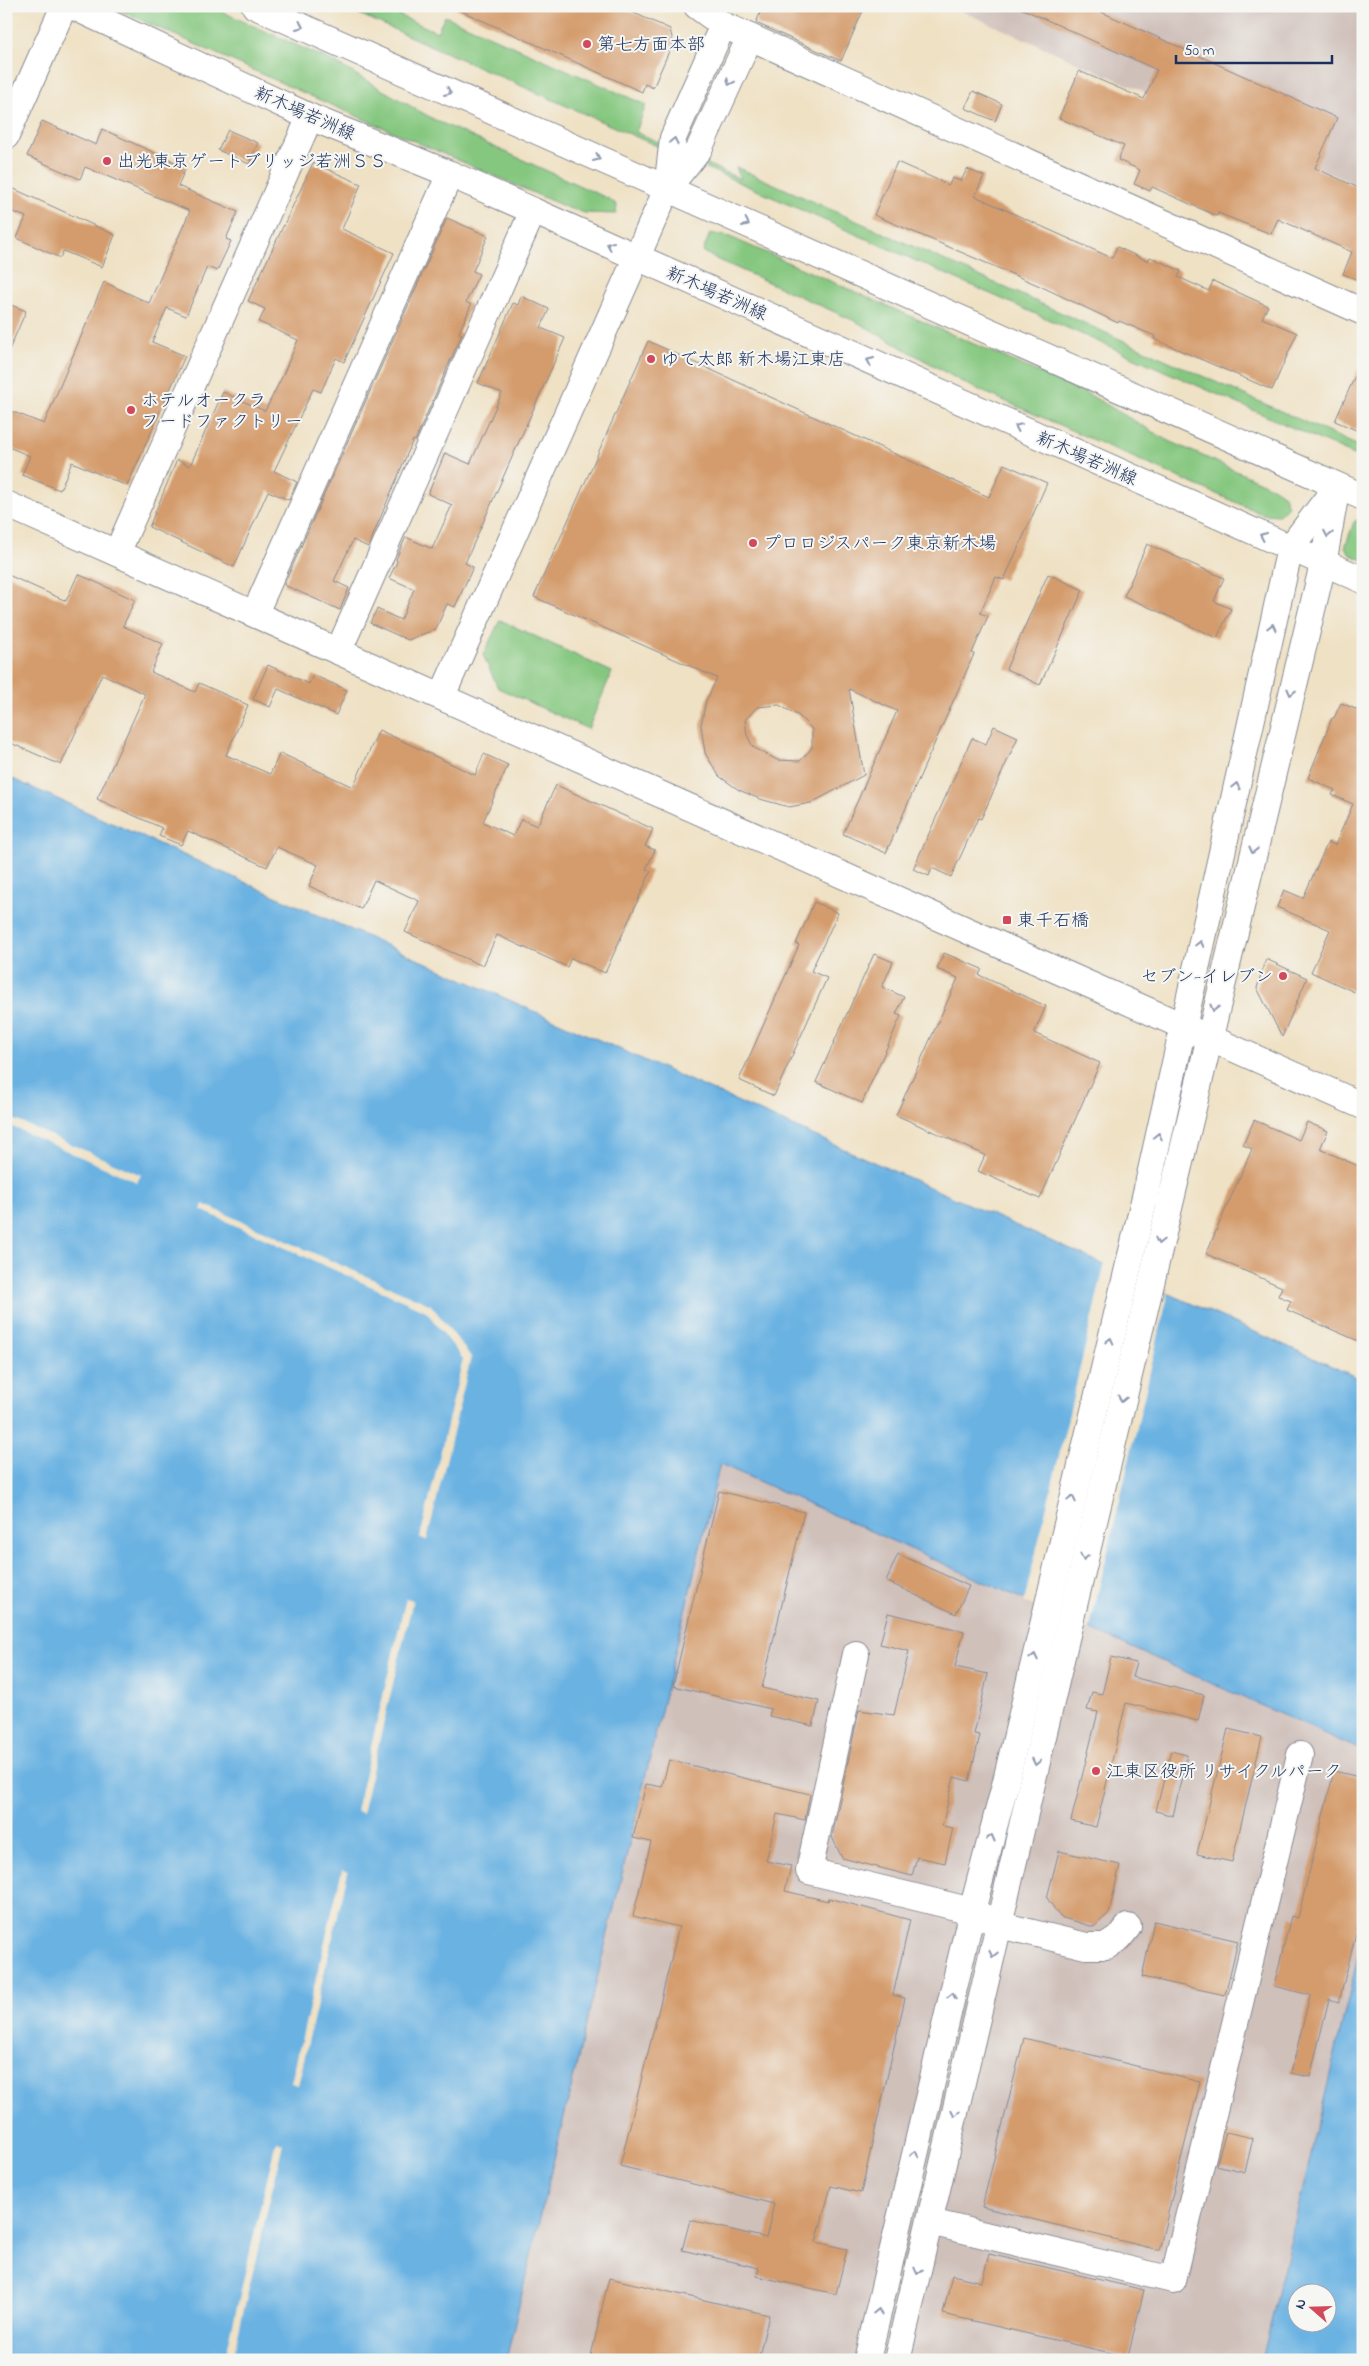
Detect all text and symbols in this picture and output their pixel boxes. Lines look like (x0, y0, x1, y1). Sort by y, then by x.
one-way arrow (295, 20, 304, 30)
scale bar (1176, 32, 1333, 64)
place label: 第七方面本部 (597, 33, 705, 59)
marker: 第七方面本部 (581, 38, 593, 50)
text: 50 m (1184, 40, 1215, 62)
one-way arrow (726, 76, 736, 85)
street label: 新木場若洲線 (250, 81, 359, 149)
one-way arrow (443, 85, 452, 96)
one-way arrow (668, 136, 679, 145)
place label: 出光東京ゲートブリッジ若洲ＳＳ (117, 150, 387, 176)
one-way arrow (592, 151, 601, 162)
marker: 出光東京ゲートブリッジ若洲ＳＳ (101, 155, 113, 167)
one-way arrow (741, 217, 750, 228)
one-way arrow (606, 241, 615, 251)
street label: 新木場若洲線 (662, 261, 771, 329)
place label: ゆで太郎 新木場江東店 (661, 348, 846, 374)
marker: ゆで太郎 新木場江東店 (645, 353, 657, 365)
one-way arrow (866, 356, 875, 367)
place label: ホテルオークラ フードファクトリー (141, 389, 303, 436)
marker: ホテルオークラ フードファクトリー (125, 404, 137, 416)
one-way arrow (1014, 422, 1023, 433)
street label: 新木場若洲線 (1032, 426, 1141, 494)
one-way arrow (1324, 530, 1334, 539)
one-way arrow (1259, 531, 1268, 542)
place label: プロロジスパーク東京新木場 (763, 532, 996, 558)
marker: プロロジスパーク東京新木場 (747, 537, 759, 549)
one-way arrow (1266, 623, 1277, 632)
one-way arrow (1286, 688, 1297, 697)
one-way arrow (1230, 781, 1241, 790)
one-way arrow (1248, 846, 1259, 855)
place label: 東千石橋 (1017, 909, 1089, 935)
marker: 東千石橋 (1001, 914, 1013, 926)
one-way arrow (1195, 940, 1205, 949)
place label: セブン-イレブン (1140, 965, 1273, 991)
marker: セブン-イレブン (1277, 970, 1289, 982)
one-way arrow (1210, 1004, 1220, 1012)
one-way arrow (1152, 1132, 1163, 1141)
one-way arrow (1154, 1237, 1165, 1246)
one-way arrow (1104, 1337, 1115, 1346)
one-way arrow (1117, 1395, 1128, 1404)
one-way arrow (1066, 1495, 1077, 1504)
one-way arrow (1079, 1553, 1090, 1562)
one-way arrow (1028, 1653, 1039, 1662)
one-way arrow (1031, 1757, 1042, 1766)
place label: 江東区役所 リサイクルパーク (1106, 1760, 1342, 1786)
marker: 江東区役所 リサイクルパーク (1090, 1765, 1102, 1777)
one-way arrow (985, 1834, 996, 1843)
one-way arrow (988, 1950, 999, 1959)
one-way arrow (946, 1991, 957, 2000)
one-way arrow (950, 2108, 961, 2117)
one-way arrow (909, 2150, 920, 2159)
one-way arrow (913, 2266, 924, 2275)
north arrow (1286, 2284, 1336, 2334)
text: N (1290, 2296, 1313, 2312)
one-way arrow (872, 2308, 883, 2317)

